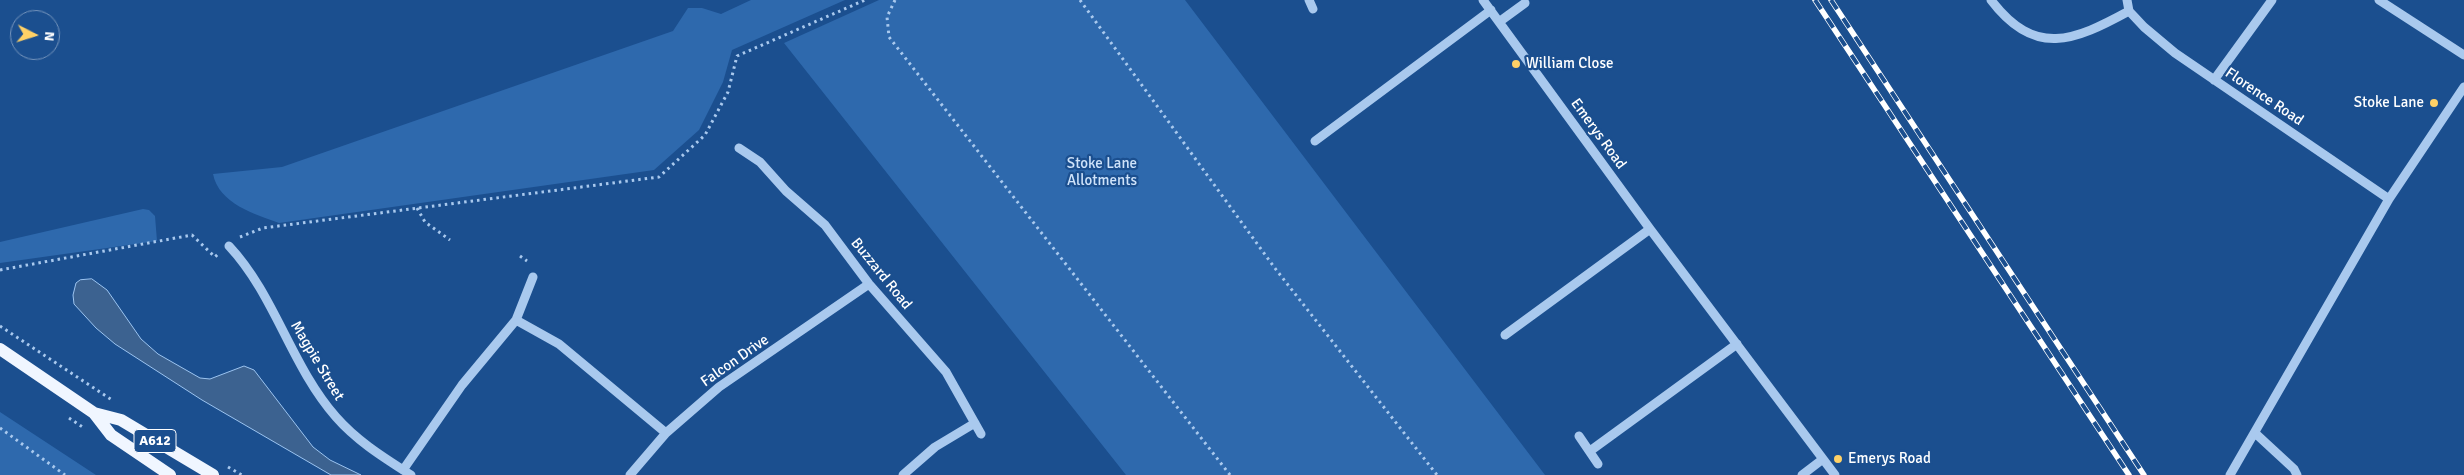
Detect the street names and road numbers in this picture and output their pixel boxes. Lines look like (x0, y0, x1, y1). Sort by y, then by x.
street label: Florence Road (2221, 64, 2307, 130)
street label: Emerys Road (1566, 95, 1630, 173)
street label: Buzzard Road (847, 235, 915, 313)
street label: Magpie Street (286, 318, 348, 404)
street label: Falcon Drive (697, 331, 773, 391)
road number: A612 (134, 430, 176, 452)

